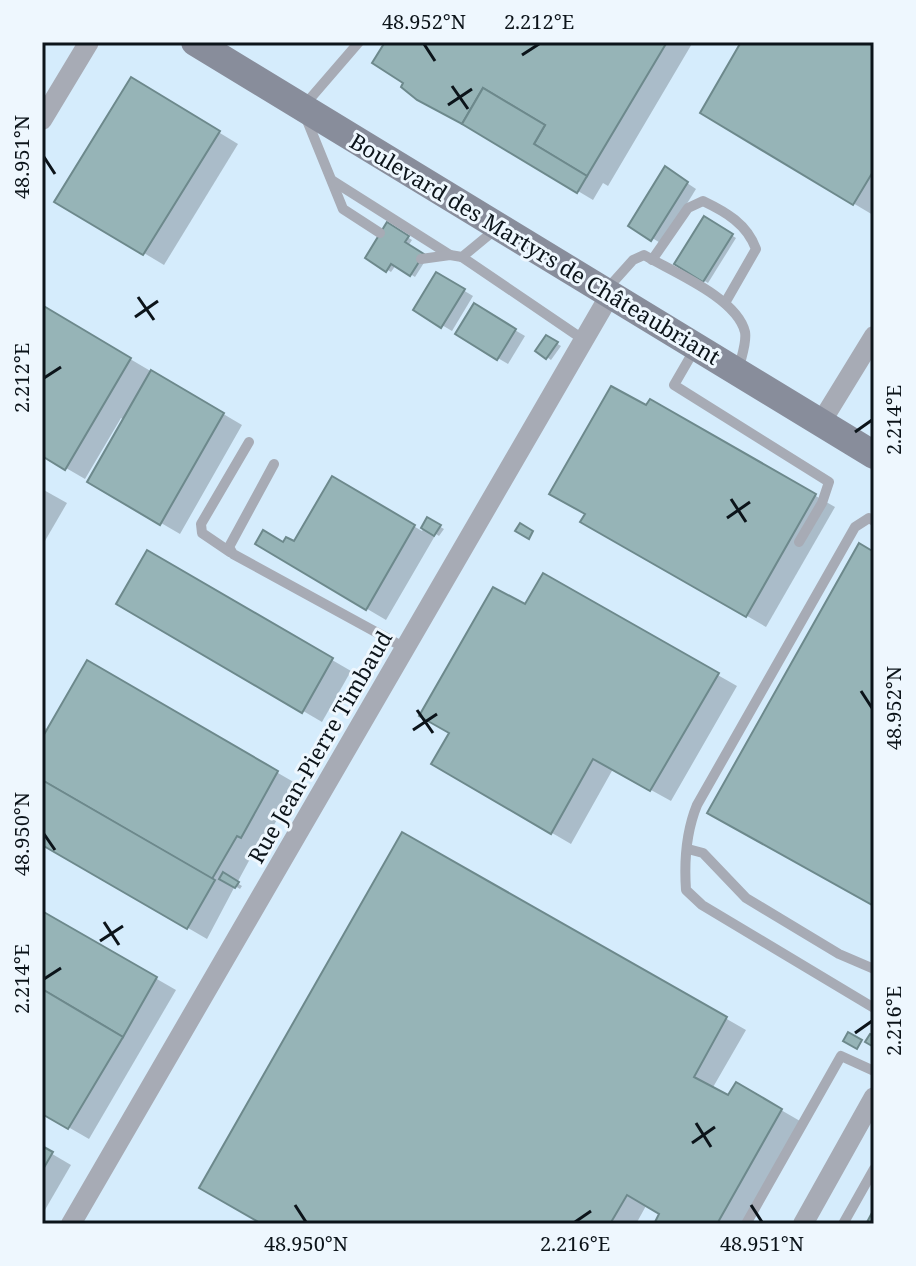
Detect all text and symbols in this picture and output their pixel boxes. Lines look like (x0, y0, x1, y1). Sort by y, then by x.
text: 48.952°N (382, 8, 466, 35)
text: 2.212°E (504, 8, 574, 35)
text: 48.951°N (8, 115, 35, 199)
street label: Boulevard des Martyrs de Châteaubriant (345, 125, 726, 371)
text: 2.212°E (8, 343, 35, 413)
text: 2.214°E (880, 385, 907, 455)
street label: Rue Jean-Pierre Timbaud (240, 624, 398, 868)
text: 48.952°N (880, 666, 907, 750)
text: 48.950°N (8, 792, 35, 876)
text: 2.214°E (8, 944, 35, 1014)
text: 2.216°E (880, 986, 907, 1056)
text: 48.950°N (264, 1230, 348, 1257)
text: 2.216°E (540, 1230, 610, 1257)
text: 48.951°N (720, 1230, 804, 1257)

